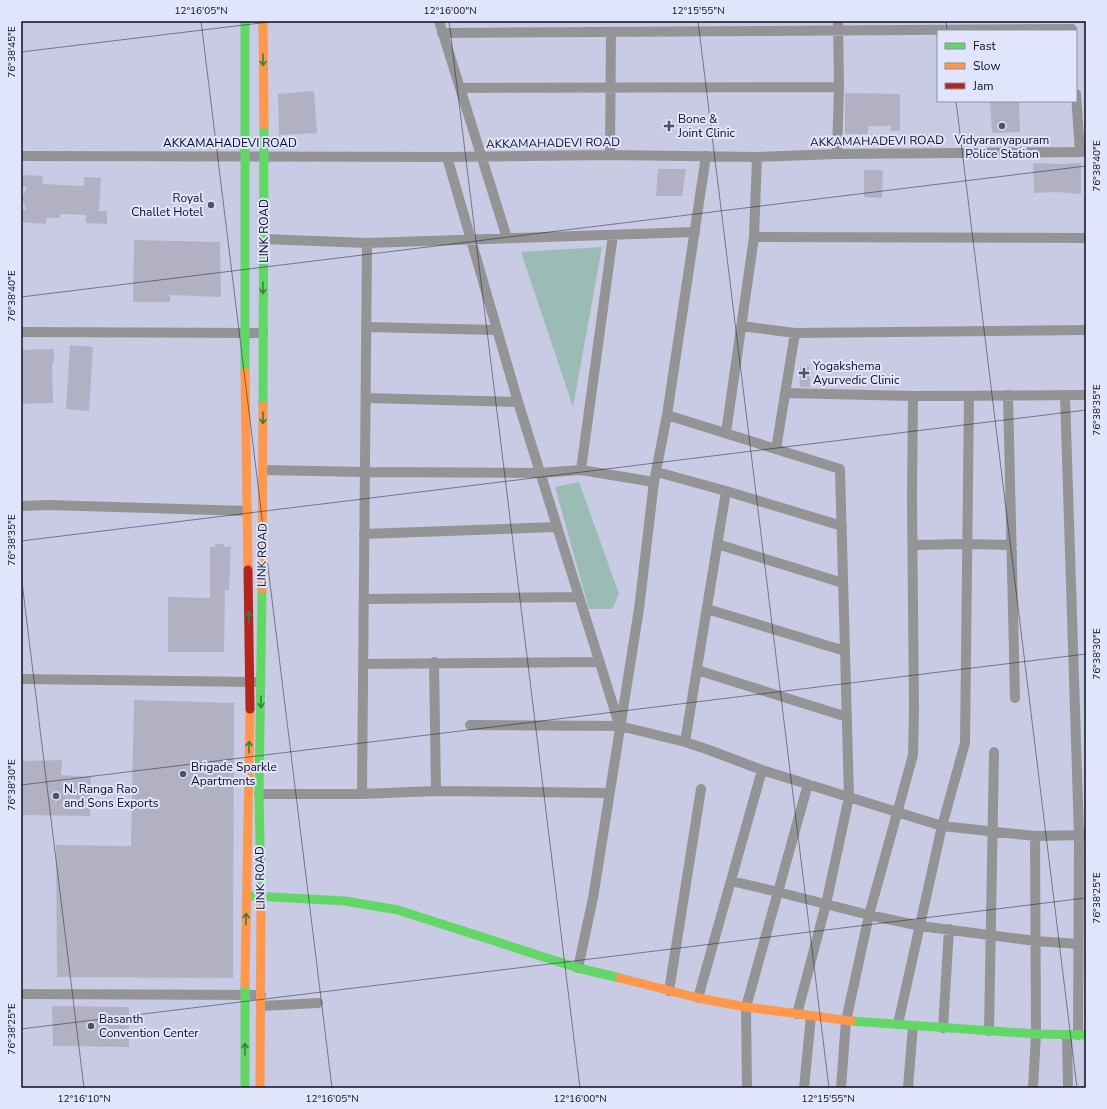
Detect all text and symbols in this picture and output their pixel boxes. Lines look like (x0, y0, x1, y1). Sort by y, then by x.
text: 12°16'05"N (174, 4, 228, 18)
text: 12°16'00"N (423, 4, 477, 18)
text: 12°15'55"N (671, 4, 725, 18)
text: 76°38'45"E (5, 26, 19, 78)
legend (937, 30, 1077, 102)
text: Fast (973, 38, 996, 54)
one-way arrow (259, 53, 267, 66)
text: Slow (973, 58, 1001, 74)
text: Jam (972, 78, 994, 94)
place label: Bone & Joint Clinic (677, 111, 735, 141)
marker: Bone & Joint Clinic (663, 120, 675, 132)
marker: Vidyaranyapuram Police Station (997, 121, 1007, 131)
street label: AKKAMAHADEVI ROAD (810, 132, 944, 150)
place label: Vidyaranyapuram Police Station (954, 132, 1049, 162)
street label: AKKAMAHADEVI ROAD (486, 134, 620, 152)
street label: AKKAMAHADEVI ROAD (163, 135, 297, 151)
text: 76°38'40"E (1090, 140, 1104, 192)
place label: Royal Challet Hotel (131, 190, 203, 220)
street label: LINK ROAD (256, 199, 272, 263)
marker: Royal Challet Hotel (206, 200, 216, 210)
text: 76°38'40"E (5, 270, 19, 322)
one-way arrow (259, 281, 267, 294)
place label: Yogakshema Ayurvedic Clinic (812, 358, 900, 388)
marker: Yogakshema Ayurvedic Clinic (798, 367, 810, 379)
text: 76°38'35"E (1090, 384, 1104, 436)
one-way arrow (259, 411, 267, 424)
text: 76°38'35"E (5, 514, 19, 566)
street label: LINK ROAD (253, 523, 271, 587)
one-way arrow (245, 611, 252, 624)
text: 76°38'30"E (1090, 628, 1104, 680)
one-way arrow (257, 695, 265, 708)
one-way arrow (245, 741, 253, 754)
text: 76°38'30"E (5, 759, 19, 811)
place label: Brigade Sparkle Apartments (191, 759, 277, 789)
marker: Brigade Sparkle Apartments (178, 769, 188, 779)
place label: N. Ranga Rao and Sons Exports (64, 781, 159, 811)
marker: N. Ranga Rao and Sons Exports (51, 791, 61, 801)
street label: LINK ROAD (251, 846, 269, 910)
text: 76°38'25"E (1090, 872, 1104, 924)
one-way arrow (242, 913, 250, 926)
text: 76°38'25"E (5, 1003, 19, 1055)
place label: Basanth Convention Center (99, 1011, 199, 1041)
marker: Basanth Convention Center (86, 1021, 96, 1031)
one-way arrow (241, 1043, 249, 1056)
text: 12°16'10"N (57, 1092, 111, 1106)
text: 12°16'05"N (305, 1092, 359, 1106)
text: 12°16'00"N (553, 1092, 607, 1106)
text: 12°15'55"N (801, 1092, 855, 1106)

